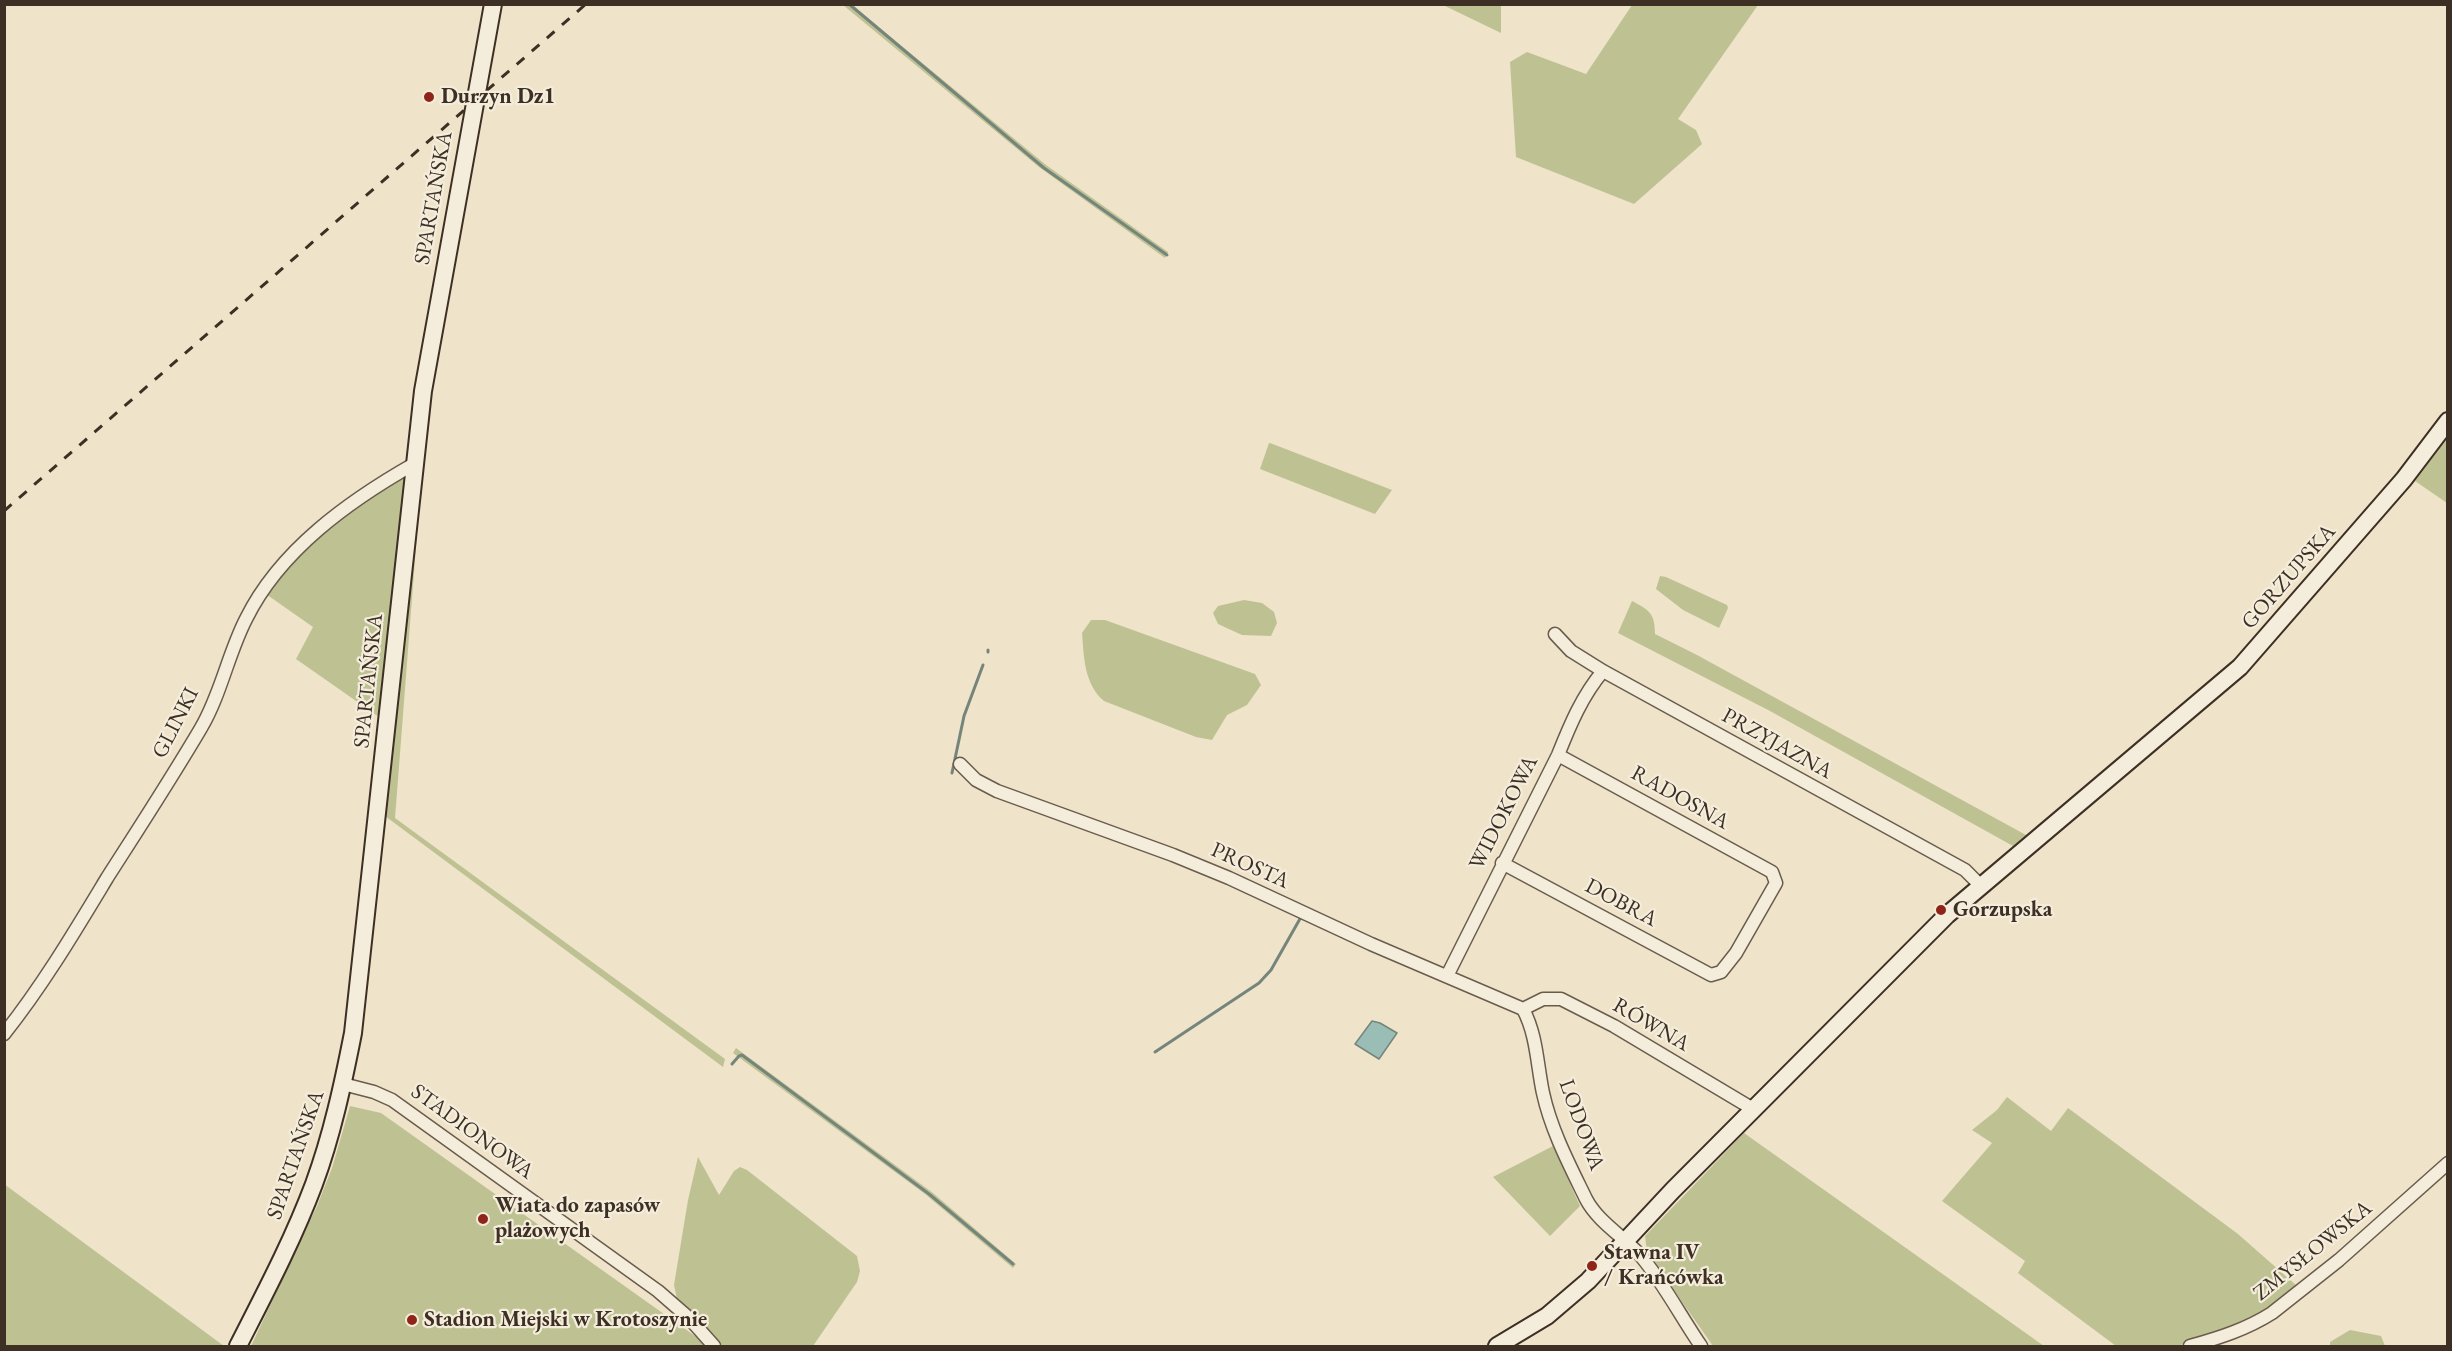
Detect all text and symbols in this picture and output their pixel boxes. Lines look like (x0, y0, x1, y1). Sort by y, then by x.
place label: Durzyn Dz1 (441, 84, 555, 110)
marker: Durzyn Dz1 (422, 90, 436, 104)
street label: SPARTAŃSKA (409, 129, 459, 267)
street label: GORZUPSKA (2236, 519, 2342, 635)
street label: SPARTAŃSKA (349, 612, 389, 750)
street label: GLINKI (147, 683, 205, 763)
street label: PRZYJAZNA (1717, 703, 1837, 785)
street label: WIDOKOWA (1464, 752, 1544, 874)
street label: RADOSNA (1626, 760, 1734, 836)
street label: PROSTA (1207, 837, 1293, 895)
street label: DOBRA (1580, 873, 1662, 933)
place label: Gorzupska (1953, 897, 2052, 923)
marker: Gorzupska (1934, 903, 1948, 917)
street label: RÓWNA (1608, 992, 1694, 1058)
street label: LODOWA (1552, 1076, 1610, 1174)
street label: STADIONOWA (406, 1079, 538, 1185)
street label: SPARTAŃSKA (262, 1087, 330, 1223)
place label: Wiata do zapasów plażowych (495, 1193, 660, 1244)
street label: ZMYSŁOWSKA (2248, 1195, 2378, 1307)
marker: Wiata do zapasów plażowych (476, 1212, 490, 1226)
place label: Stawna IV / Krańcówka (1604, 1240, 1724, 1292)
marker: Stawna IV / Krańcówka (1585, 1259, 1599, 1273)
place label: Stadion Miejski w Krotoszynie (424, 1307, 707, 1333)
marker: Stadion Miejski w Krotoszynie (405, 1313, 419, 1327)

